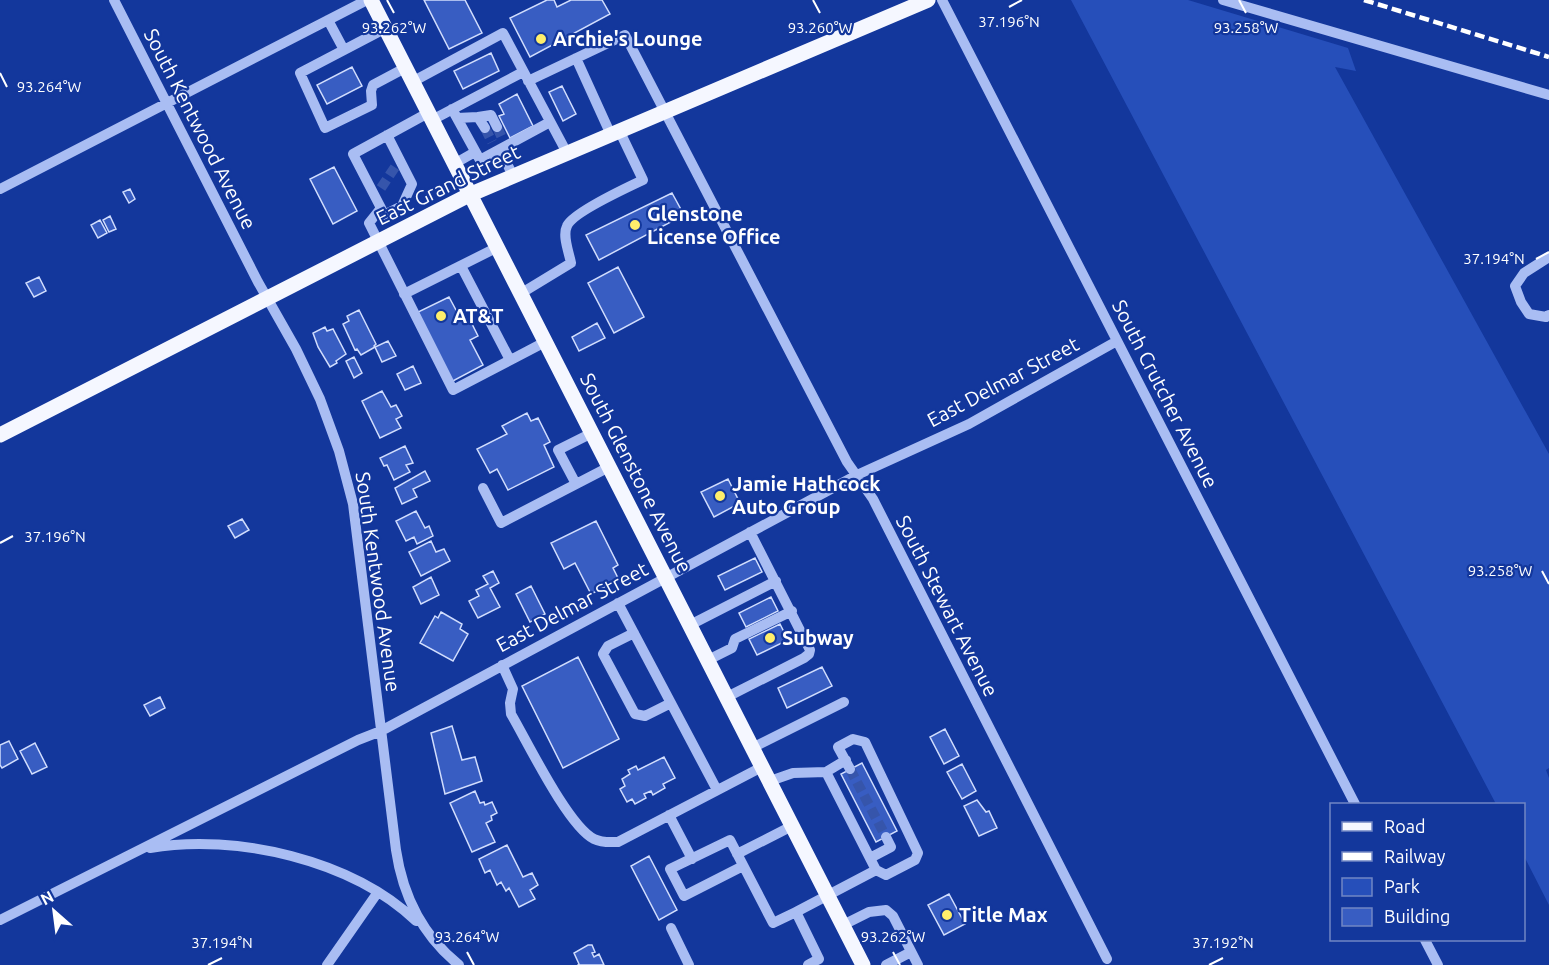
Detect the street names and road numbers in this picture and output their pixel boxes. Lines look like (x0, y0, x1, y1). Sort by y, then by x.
street label: South Kentwood Avenue (140, 25, 261, 233)
street label: East Grand Street (372, 140, 524, 229)
street label: South Crutcher Avenue (1108, 296, 1223, 492)
street label: East Delmar Street (923, 332, 1083, 431)
street label: South Glenstone Avenue (576, 369, 697, 576)
street label: South Kentwood Avenue (352, 470, 405, 694)
street label: South Stewart Avenue (892, 511, 1003, 700)
street label: East Delmar Street (492, 557, 652, 656)

